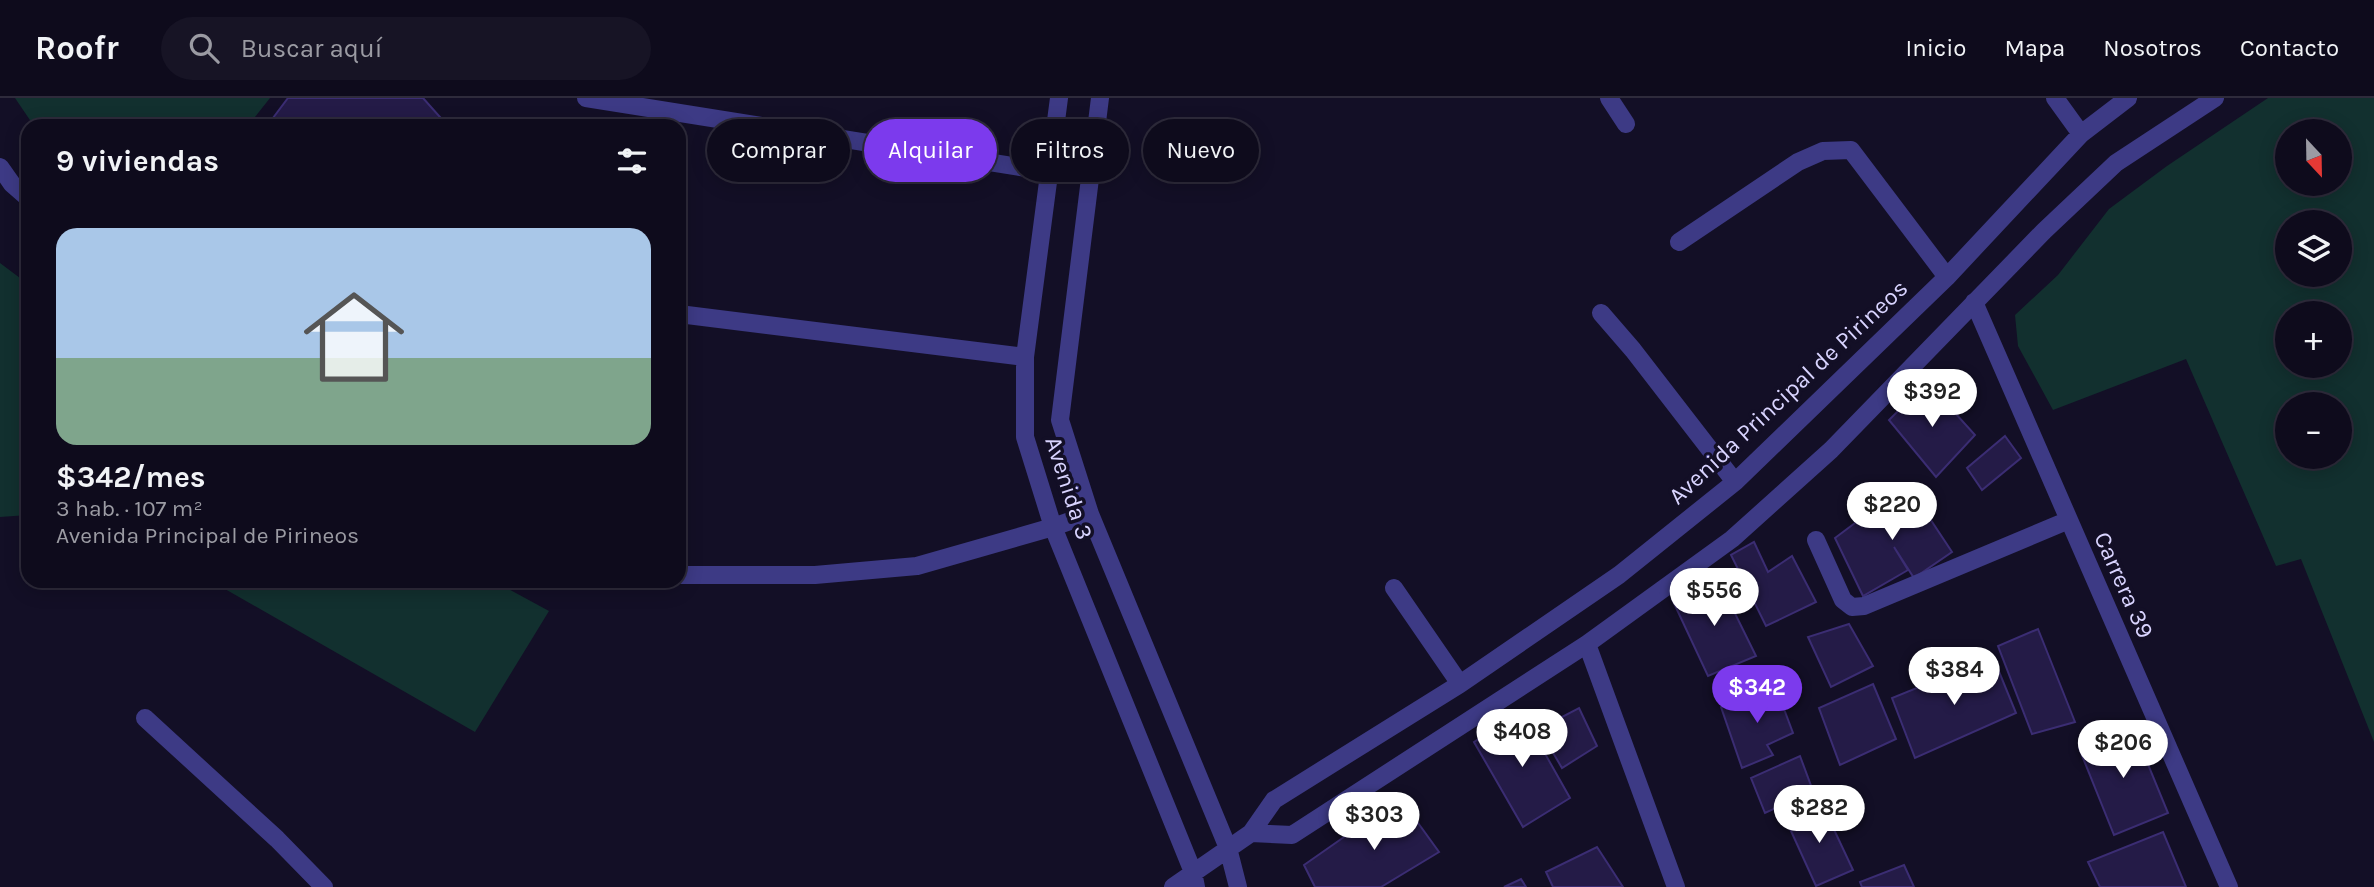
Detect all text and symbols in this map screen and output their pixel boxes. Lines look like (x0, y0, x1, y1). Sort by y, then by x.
search box (161, 17, 651, 80)
text: Roofr (35, 29, 119, 67)
icon: search (185, 29, 223, 67)
text: Buscar aquí (241, 33, 383, 64)
text: Inicio (1905, 34, 1966, 62)
text: Mapa (2004, 34, 2065, 62)
text: Nosotros (2103, 34, 2202, 62)
text: Contacto (2240, 34, 2339, 62)
chip: Comprar (707, 119, 850, 182)
chip: Alquilar (864, 119, 997, 182)
chip: Filtros (1011, 119, 1129, 182)
chip: Nuevo (1143, 119, 1259, 182)
north arrow (2275, 119, 2352, 196)
map controls (2275, 119, 2352, 469)
icon: filters (613, 142, 651, 180)
text: 9 viviendas (56, 143, 219, 179)
button: layers (2275, 210, 2352, 287)
icon: home (291, 274, 417, 400)
street label: Avenida Principal de Pirineos (1663, 274, 1913, 510)
button: + (2275, 301, 2352, 378)
pin: $392 (1891, 370, 1973, 429)
text: $392 (1903, 378, 1961, 405)
button: − (2275, 392, 2352, 469)
street label: Avenida 3 (1039, 433, 1099, 543)
text: $342/mes (56, 459, 206, 495)
pin: $220 (1851, 482, 1933, 542)
text: $220 (1863, 491, 1921, 518)
text: 3 hab. · 107 m² (56, 495, 203, 522)
text: Avenida Principal de Pirineos (56, 522, 359, 549)
street label: Carrera 39 (2088, 528, 2160, 642)
pin: $556 (1673, 568, 1755, 628)
text: $556 (1686, 577, 1742, 604)
pin: $384 (1913, 648, 1995, 707)
text: $384 (1925, 656, 1983, 683)
pin: $342 (1716, 666, 1798, 725)
text: $342 (1728, 674, 1786, 701)
pin: $408 (1481, 710, 1563, 769)
text: $408 (1493, 718, 1551, 745)
pin: $206 (2082, 720, 2164, 780)
text: $206 (2094, 729, 2152, 756)
pin: $282 (1778, 786, 1860, 845)
pin: $303 (1333, 792, 1415, 852)
text: $282 (1790, 794, 1848, 821)
text: $303 (1344, 801, 1404, 828)

